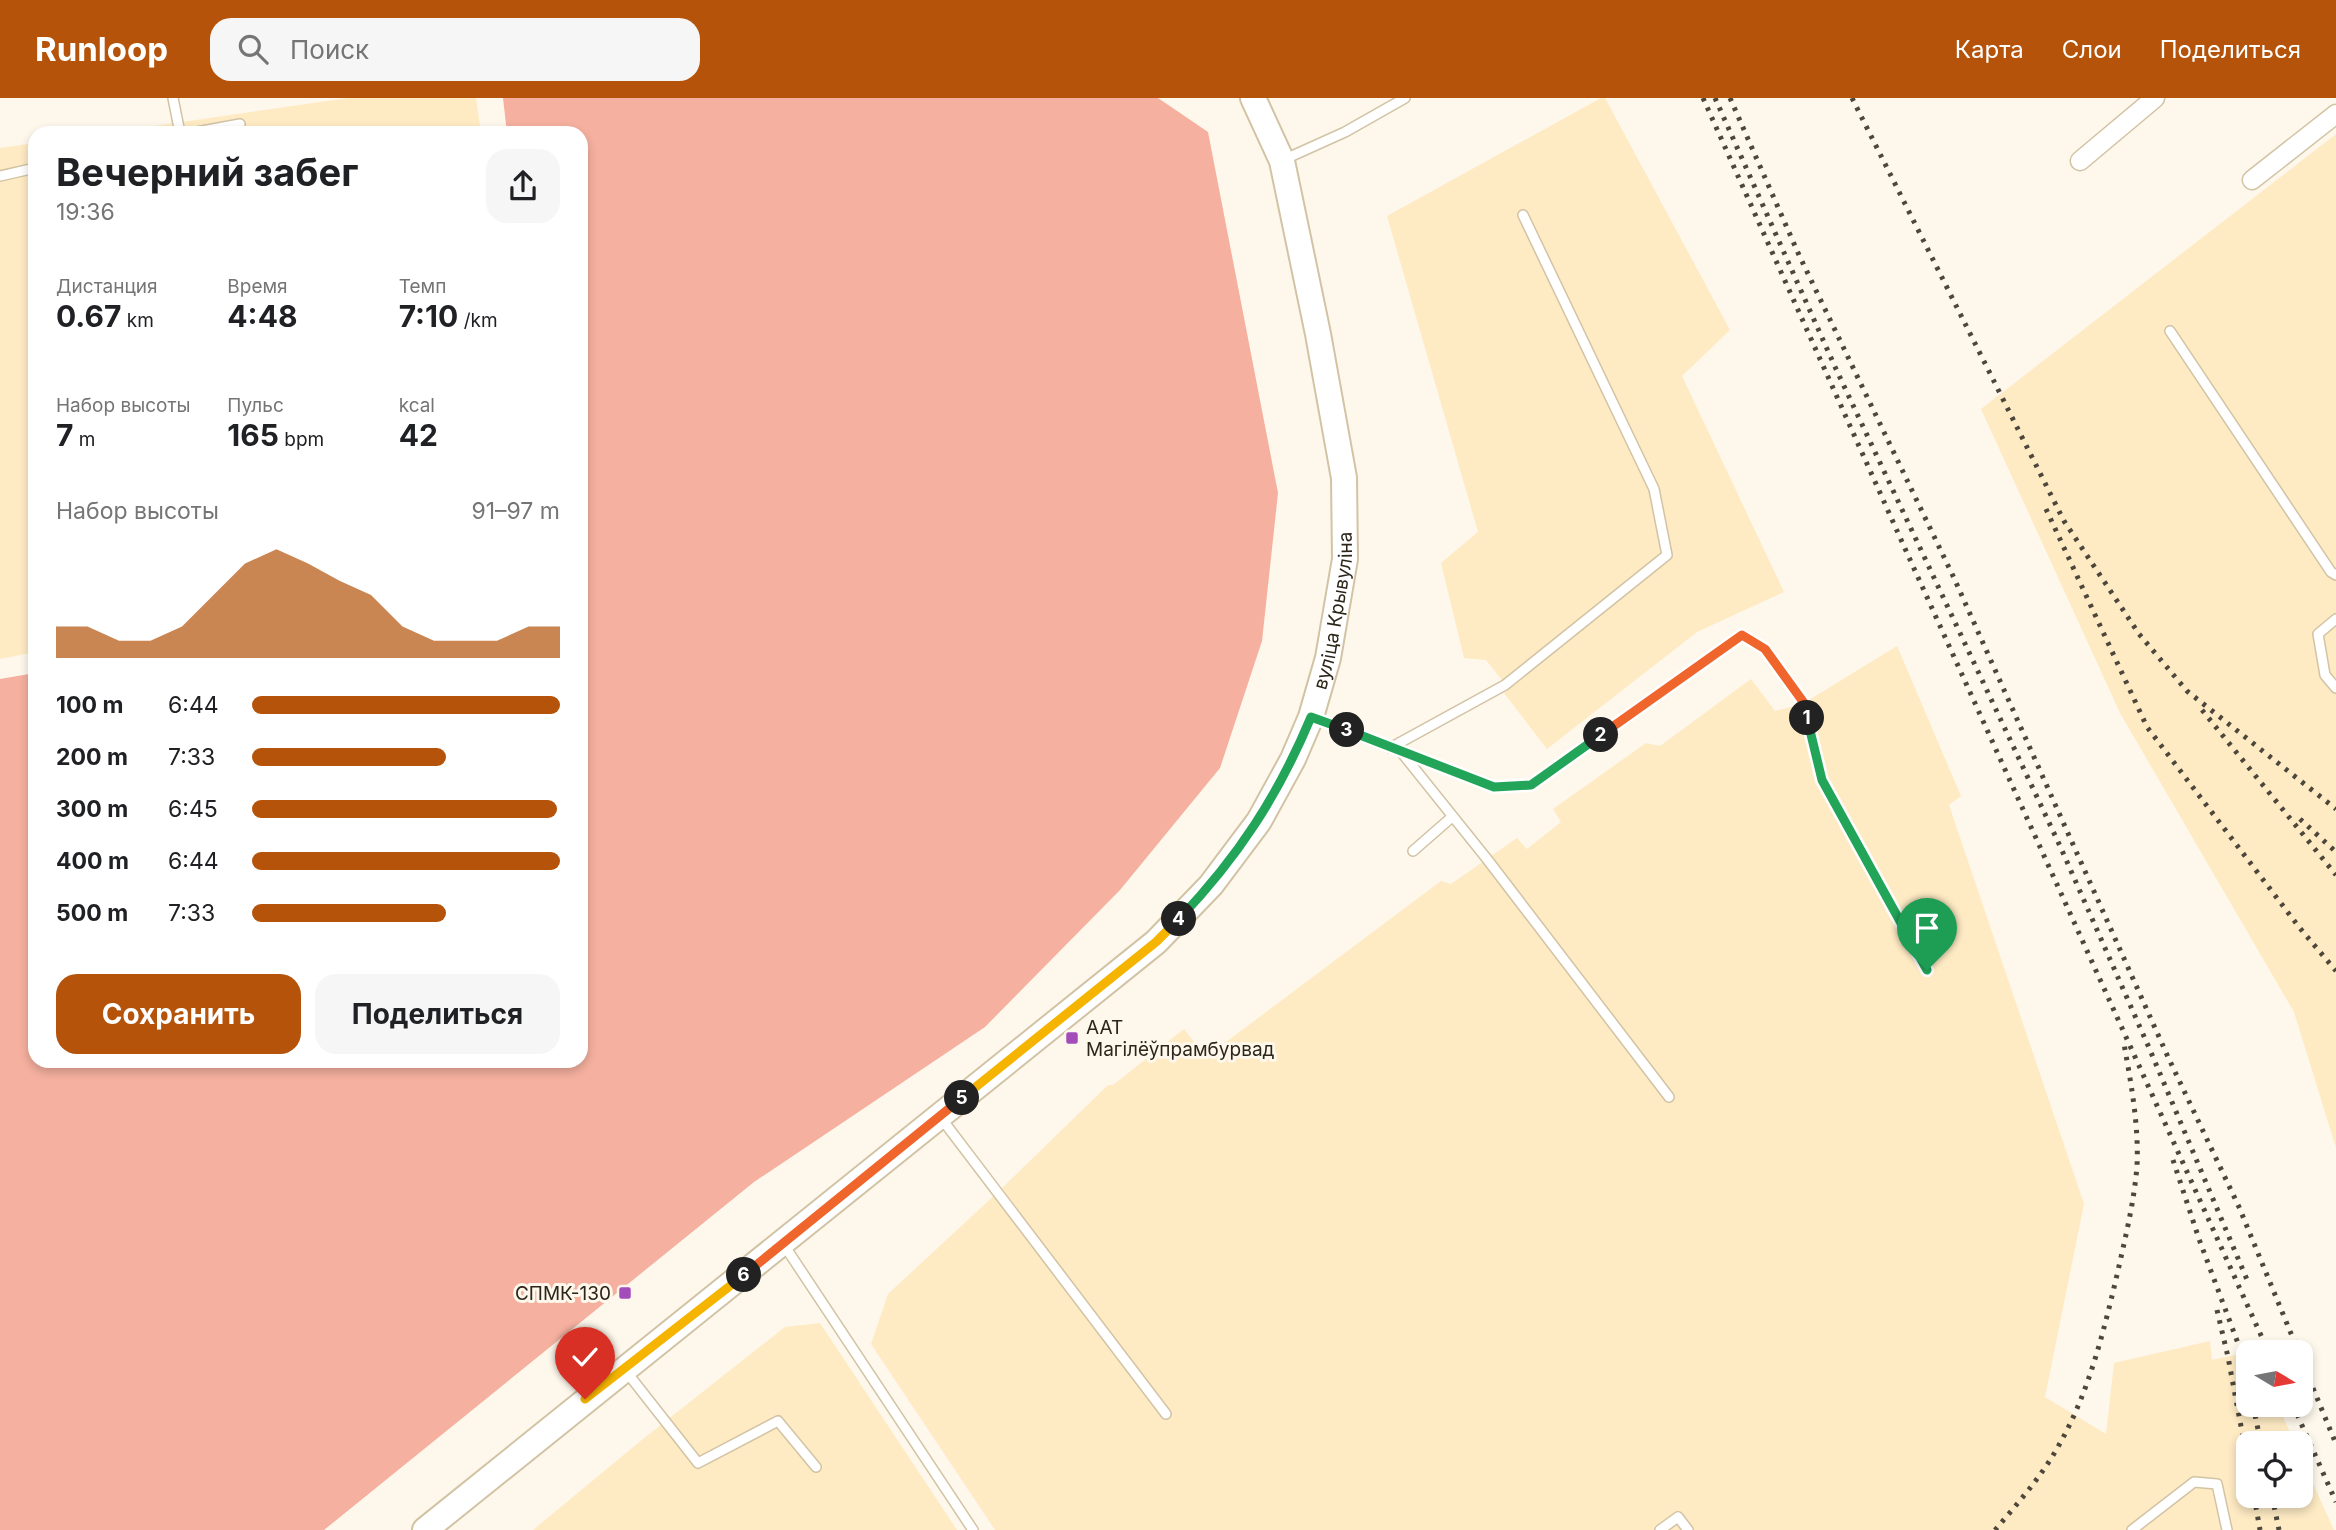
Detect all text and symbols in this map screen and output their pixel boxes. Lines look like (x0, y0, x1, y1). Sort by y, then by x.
search box (210, 18, 700, 81)
text: Runloop (35, 29, 168, 69)
icon: search (234, 30, 272, 68)
text: Поиск (290, 34, 369, 65)
text: Карта (1955, 35, 2024, 64)
text: Слои (2062, 35, 2122, 64)
text: Поделиться (2160, 35, 2301, 64)
text: Вечерний забег (56, 149, 358, 195)
button: share (486, 149, 560, 223)
text: 19:36 (56, 198, 115, 226)
text: Дистанция (56, 275, 158, 298)
text: Время (227, 275, 288, 298)
text: Темп (399, 275, 446, 298)
text: 0.67 (56, 298, 121, 334)
text: 4:48 (227, 298, 297, 334)
text: 7:10 (399, 298, 458, 334)
text: km (121, 309, 154, 332)
text: /km (458, 309, 498, 332)
text: Набор высоты (56, 394, 191, 417)
text: Пульс (227, 394, 284, 417)
text: kcal (399, 394, 435, 417)
text: 7 (56, 417, 73, 453)
text: 165 (227, 417, 279, 453)
text: 42 (399, 417, 438, 453)
text: m (73, 428, 95, 451)
text: bpm (279, 428, 324, 451)
text: Набор высоты (56, 497, 219, 525)
text: 91–97 m (471, 497, 560, 525)
street label: вуліца Крывуліна (1309, 531, 1357, 692)
text: 100 m (56, 691, 123, 719)
text: 6:44 (168, 691, 219, 719)
pin: 1 (1790, 700, 1825, 736)
text: 1 (1802, 706, 1811, 729)
pin: 3 (1330, 712, 1364, 748)
text: 3 (1340, 718, 1353, 741)
pin: 2 (1584, 718, 1618, 752)
text: 2 (1595, 723, 1606, 746)
text: 200 m (56, 743, 128, 771)
text: 7:33 (168, 743, 215, 771)
text: 300 m (56, 795, 128, 823)
text: 6:45 (168, 795, 218, 823)
text: 400 m (56, 847, 129, 875)
text: 6:44 (168, 847, 219, 875)
pin (1897, 898, 1957, 970)
text: 500 m (56, 899, 128, 927)
text: 7:33 (168, 899, 215, 927)
pin: 4 (1162, 902, 1196, 936)
text: 4 (1172, 907, 1185, 930)
icon: arrive (1908, 909, 1946, 947)
button: Сохранить (56, 974, 301, 1054)
button: Поделиться (315, 974, 560, 1054)
place label: ААТ Магілёўпрамбурвад (1086, 1016, 1275, 1061)
marker: ААТ Магілёўпрамбурвад (1064, 1030, 1080, 1046)
pin: 5 (944, 1080, 979, 1116)
text: 5 (955, 1086, 968, 1109)
pin: 6 (726, 1258, 762, 1292)
text: 6 (737, 1263, 750, 1286)
place label: СПМК-130 (515, 1282, 611, 1305)
marker: СПМК-130 (617, 1285, 633, 1301)
pin (555, 1327, 615, 1399)
icon: check (566, 1338, 604, 1376)
north arrow (2236, 1340, 2314, 1418)
map controls (2236, 1340, 2313, 1508)
button: locate (2236, 1431, 2313, 1508)

